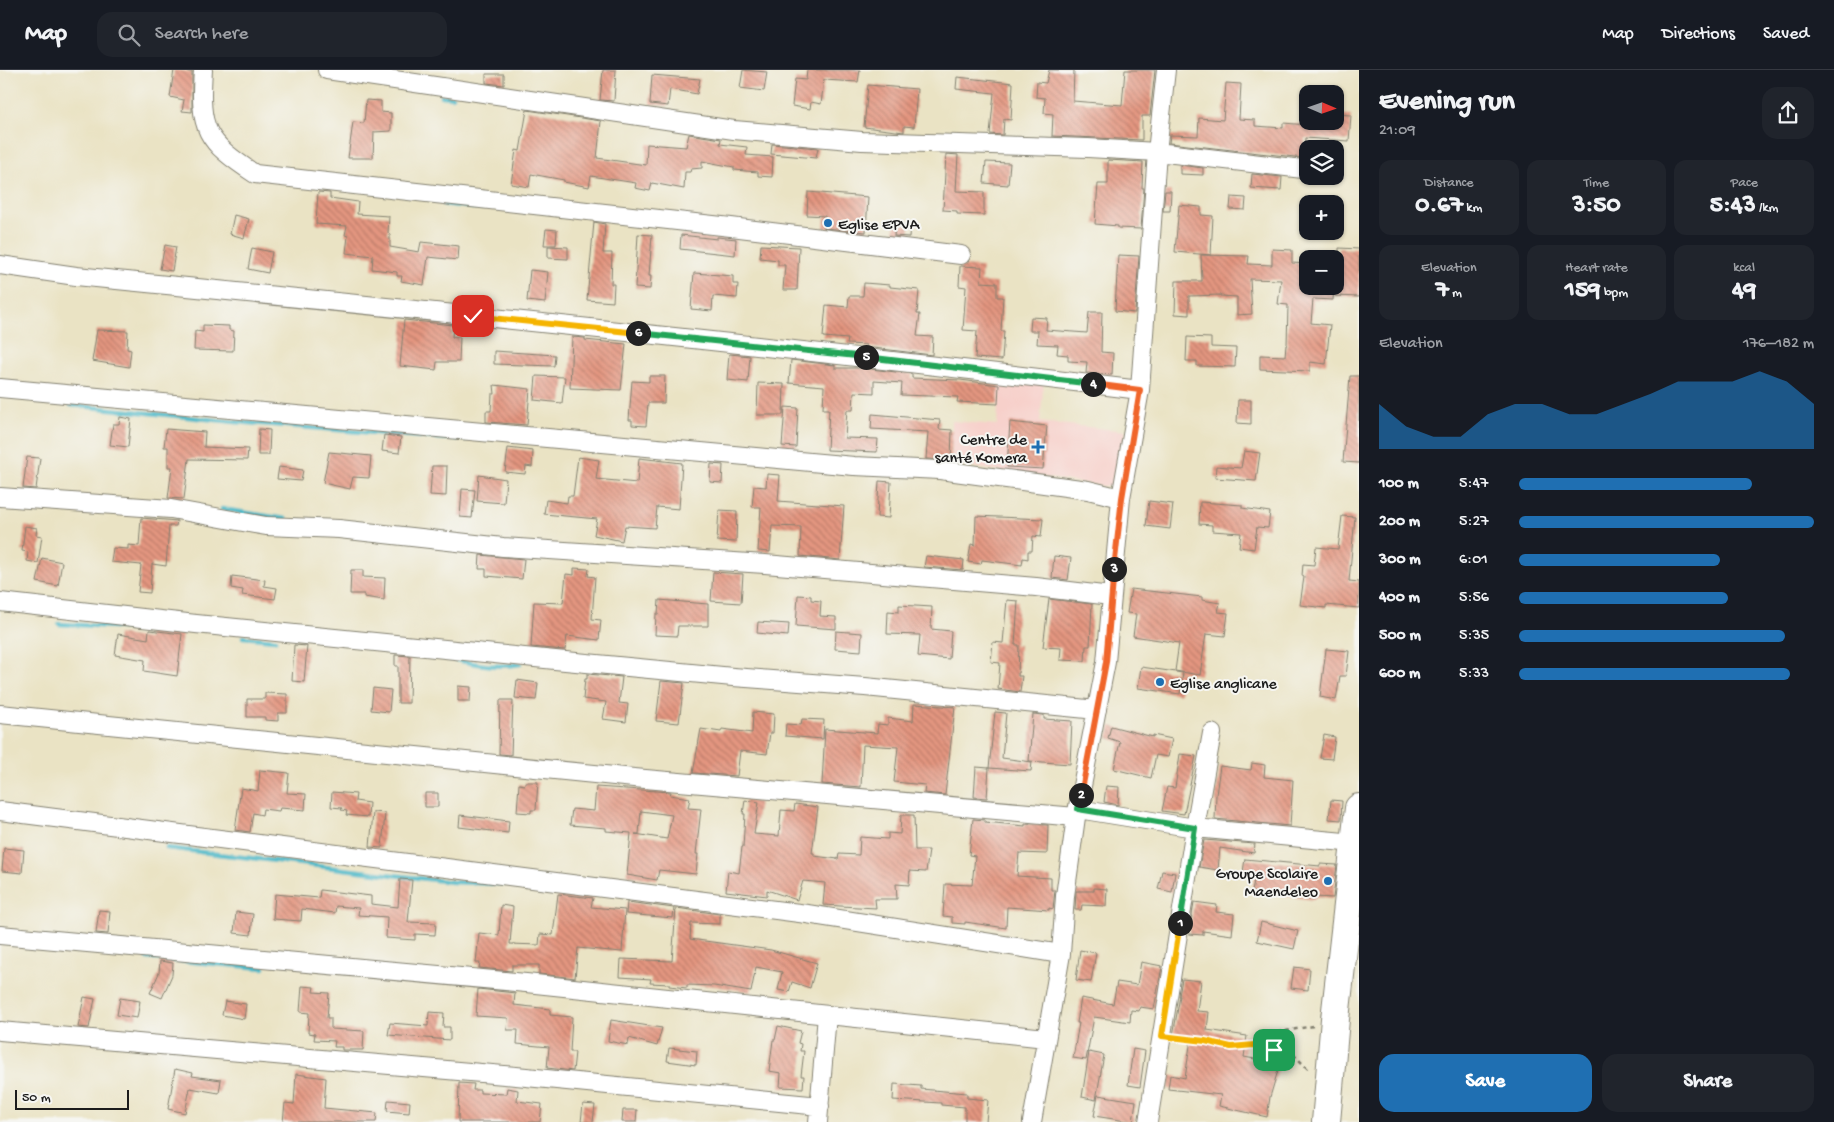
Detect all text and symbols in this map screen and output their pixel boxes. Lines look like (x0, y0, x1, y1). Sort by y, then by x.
search box (97, 12, 447, 57)
text: Map (25, 20, 67, 49)
icon: search (115, 21, 143, 49)
text: Search here (155, 23, 248, 46)
text: Map (1602, 24, 1634, 45)
text: Directions (1662, 24, 1735, 45)
text: Saved (1763, 24, 1809, 45)
north arrow (1299, 85, 1344, 130)
map controls (1299, 85, 1344, 295)
text: Evening run (1379, 86, 1515, 119)
button: share (1762, 87, 1814, 139)
text: 21:09 (1379, 122, 1415, 141)
button: layers (1299, 140, 1344, 185)
text: Distance (1424, 175, 1474, 192)
text: Time (1584, 175, 1609, 192)
text: Pace (1730, 175, 1758, 192)
text: 0.67 (1415, 192, 1463, 221)
text: 3:50 (1572, 192, 1621, 221)
text: 5:43 (1710, 192, 1756, 221)
button: + (1299, 195, 1344, 240)
text: km (1463, 200, 1482, 217)
text: /km (1756, 200, 1779, 217)
marker: Eglise EPVA (822, 217, 834, 229)
place label: Eglise EPVA (838, 217, 921, 236)
button: − (1299, 250, 1344, 295)
text: Elevation (1421, 260, 1477, 277)
text: Heart rate (1565, 260, 1628, 277)
text: kcal (1733, 260, 1755, 277)
text: 7 (1436, 277, 1449, 306)
text: 159 (1565, 277, 1601, 306)
text: 49 (1732, 277, 1756, 306)
text: m (1449, 285, 1462, 302)
text: bpm (1601, 285, 1628, 302)
pin (452, 295, 494, 337)
icon: check (459, 302, 487, 330)
pin: 6 (626, 320, 650, 346)
text: 6 (635, 325, 642, 342)
text: Elevation (1379, 335, 1443, 354)
text: 176–182 m (1743, 335, 1814, 354)
pin: 5 (854, 344, 878, 370)
text: 5 (863, 349, 870, 366)
pin: 4 (1080, 372, 1106, 396)
text: 4 (1090, 376, 1097, 393)
place label: Centre de santé Komera (935, 432, 1028, 469)
marker: Centre de santé Komera (1031, 440, 1045, 454)
text: 100 m (1379, 475, 1419, 494)
text: 5:47 (1459, 475, 1488, 494)
text: 200 m (1379, 513, 1420, 532)
text: 5:27 (1459, 513, 1489, 532)
text: 300 m (1379, 551, 1421, 570)
text: 6:01 (1459, 551, 1488, 570)
pin: 3 (1102, 556, 1126, 582)
text: 3 (1111, 561, 1118, 578)
text: 400 m (1379, 589, 1420, 608)
text: 5:56 (1459, 589, 1489, 608)
text: 500 m (1379, 627, 1421, 646)
text: 5:35 (1459, 627, 1489, 646)
text: 600 m (1379, 665, 1420, 684)
text: 5:33 (1459, 665, 1489, 684)
marker: Eglise anglicane (1154, 676, 1166, 688)
place label: Eglise anglicane (1170, 676, 1278, 695)
pin: 2 (1068, 782, 1094, 808)
text: 2 (1078, 787, 1085, 804)
place label: Groupe Scolaire Maendeleo (1216, 866, 1319, 903)
marker: Groupe Scolaire Maendeleo (1322, 875, 1334, 887)
pin: 1 (1168, 910, 1192, 936)
text: 1 (1178, 915, 1183, 932)
pin (1253, 1029, 1295, 1071)
icon: arrive (1260, 1036, 1288, 1064)
button: Save (1379, 1054, 1592, 1112)
button: Share (1602, 1054, 1814, 1112)
scale bar (15, 1087, 129, 1110)
text: 50 m (22, 1090, 51, 1107)

